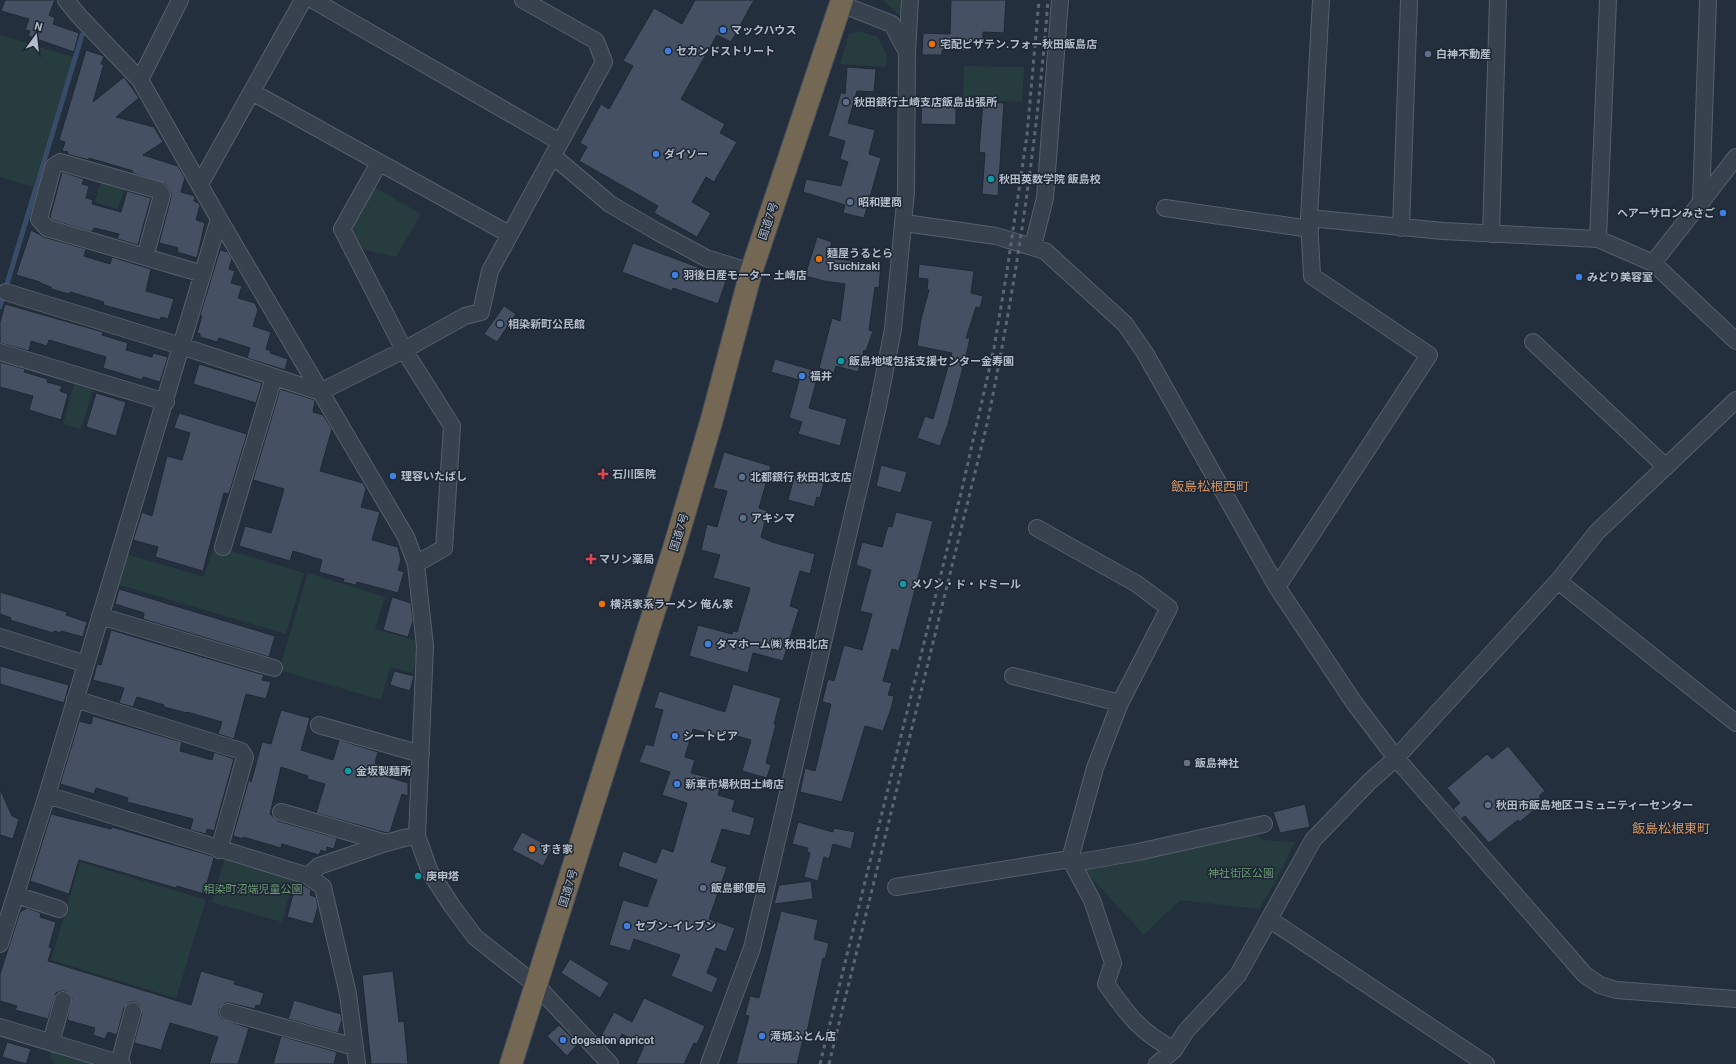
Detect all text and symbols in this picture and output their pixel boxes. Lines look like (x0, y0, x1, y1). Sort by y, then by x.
north arrow (16, 16, 56, 56)
text: N (33, 20, 44, 34)
place label: マックハウス (731, 24, 796, 37)
marker: マックハウス (718, 25, 728, 35)
place label: 宅配ピザテン.フォー秋田飯島店 (940, 38, 1097, 51)
marker: 宅配ピザテン.フォー秋田飯島店 (927, 39, 937, 49)
place label: セカンドストリート (676, 45, 775, 58)
marker: セカンドストリート (663, 46, 673, 56)
place label: 白神不動産 (1436, 48, 1491, 61)
marker: 白神不動産 (1423, 49, 1433, 59)
place label: 秋田銀行土崎支店飯島出張所 (854, 96, 997, 109)
marker: 秋田銀行土崎支店飯島出張所 (841, 97, 851, 107)
place label: ダイソー (664, 148, 708, 161)
marker: ダイソー (651, 149, 661, 159)
place label: 秋田英数学院 飯島校 (999, 173, 1101, 186)
marker: 秋田英数学院 飯島校 (986, 174, 996, 184)
place label: 昭和建商 (858, 196, 902, 209)
marker: 昭和建商 (845, 197, 855, 207)
street label: 国道7号 (756, 201, 781, 242)
place label: ヘアーサロンみさご (1617, 207, 1715, 220)
marker: ヘアーサロンみさご (1718, 208, 1728, 218)
place label: 麺屋うるとら Tsuchizaki (826, 247, 893, 273)
marker: 麺屋うるとら Tsuchizaki (814, 254, 824, 264)
place label: 羽後日産モーター 土崎店 (683, 269, 807, 282)
marker: 羽後日産モーター 土崎店 (670, 270, 680, 280)
place label: みどり美容室 (1587, 271, 1653, 284)
marker: みどり美容室 (1574, 272, 1584, 282)
place label: 相染新町公民館 (508, 318, 585, 331)
marker: 相染新町公民館 (495, 319, 505, 329)
place label: 飯島地域包括支援センター金寿園 (848, 355, 1014, 368)
marker: 飯島地域包括支援センター金寿園 (836, 356, 846, 366)
place label: 福井 (810, 370, 832, 383)
marker: 福井 (797, 371, 807, 381)
marker: 石川医院 (597, 468, 609, 480)
place label: 石川医院 (612, 468, 656, 481)
place label: 理容いたばし (401, 470, 467, 483)
marker: 理容いたばし (388, 471, 398, 481)
place label: 北都銀行 秋田北支店 (750, 471, 852, 484)
marker: 北都銀行 秋田北支店 (737, 472, 747, 482)
district label: 飯島松根西町 (1171, 479, 1249, 494)
street label: 国道7号 (668, 512, 691, 553)
place label: アキシマ (751, 512, 795, 525)
marker: アキシマ (738, 513, 748, 523)
place label: マリン薬局 (599, 553, 654, 566)
marker: マリン薬局 (586, 554, 596, 564)
place label: メゾン・ド・ドミール (911, 578, 1021, 591)
marker: メゾン・ド・ドミール (898, 579, 908, 589)
place label: 横浜家系ラーメン 俺ん家 (610, 598, 733, 611)
marker: 横浜家系ラーメン 俺ん家 (597, 599, 607, 609)
place label: タマホーム㈱ 秋田北店 (716, 638, 828, 651)
marker: タマホーム㈱ 秋田北店 (703, 639, 713, 649)
place label: シートピア (683, 730, 738, 743)
marker: シートピア (670, 731, 680, 741)
place label: 飯島神社 (1194, 757, 1239, 770)
marker: 飯島神社 (1182, 758, 1192, 768)
place label: 金坂製麺所 (356, 765, 411, 778)
marker: 金坂製麺所 (343, 766, 353, 776)
place label: 新車市場秋田土崎店 (685, 778, 784, 791)
marker: 新車市場秋田土崎店 (672, 779, 682, 789)
place label: 秋田市飯島地区コミュニティーセンター (1496, 799, 1693, 812)
marker: 秋田市飯島地区コミュニティーセンター (1483, 800, 1493, 810)
district label: 飯島松根東町 (1632, 821, 1710, 836)
place label: すき家 (540, 843, 573, 856)
marker: すき家 (527, 844, 537, 854)
park label: 神社街区公園 (1208, 867, 1274, 880)
street label: 国道7号 (557, 868, 580, 909)
place label: 庚申塔 (426, 870, 459, 883)
marker: 庚申塔 (413, 871, 423, 881)
place label: 飯島郵便局 (710, 882, 766, 895)
park label: 相染町沼端児童公園 (204, 883, 303, 896)
marker: 飯島郵便局 (698, 883, 708, 893)
place label: セブン-イレブン (635, 920, 716, 933)
marker: セブン-イレブン (622, 921, 632, 931)
place label: 滝城ふとん店 (770, 1030, 836, 1043)
marker: 滝城ふとん店 (757, 1031, 767, 1041)
place label: dogsalon apricot (571, 1034, 654, 1047)
marker: dogsalon apricot (558, 1035, 568, 1045)

